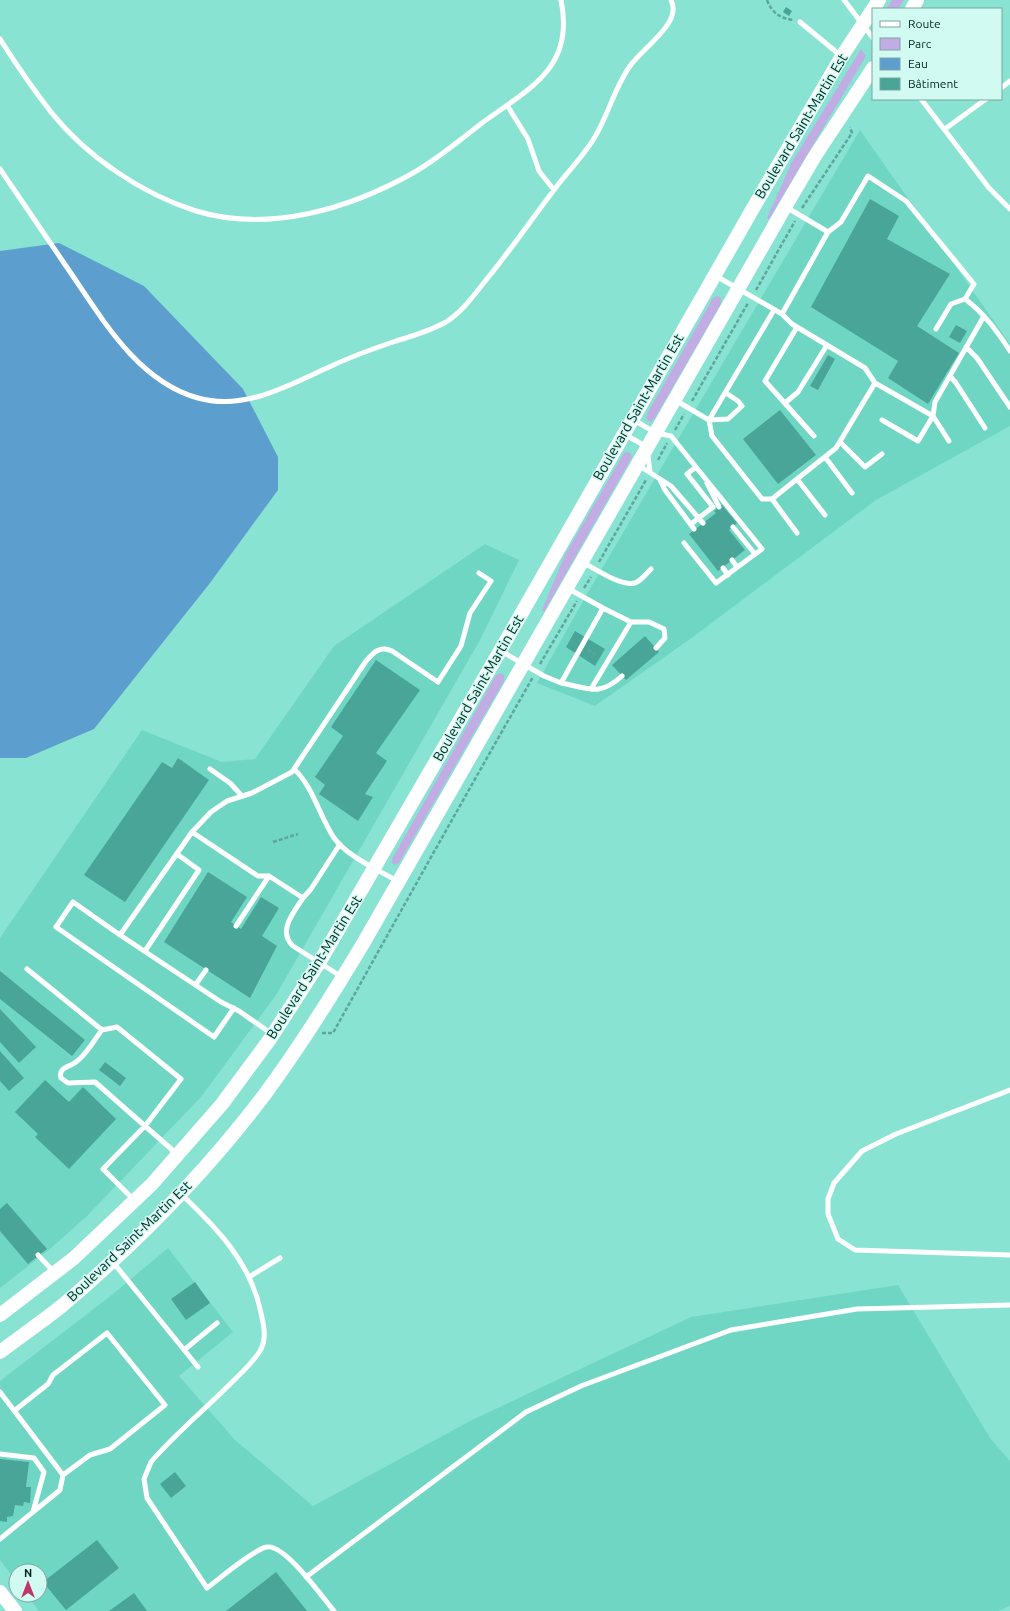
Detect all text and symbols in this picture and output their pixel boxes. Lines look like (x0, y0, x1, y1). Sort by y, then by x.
legend (872, 8, 1002, 100)
text: Route (908, 17, 941, 30)
text: Parc (908, 37, 932, 50)
street label: Boulevard Saint-Martin Est (751, 50, 851, 201)
text: Eau (908, 57, 928, 70)
text: Bâtiment (908, 77, 958, 90)
street label: Boulevard Saint-Martin Est (589, 330, 687, 483)
street label: Boulevard Saint-Martin Est (429, 611, 527, 764)
street label: Boulevard Saint-Martin Est (263, 892, 365, 1042)
street label: Boulevard Saint-Martin Est (64, 1177, 195, 1305)
north arrow (8, 1563, 48, 1603)
text: N (24, 1567, 32, 1579)

